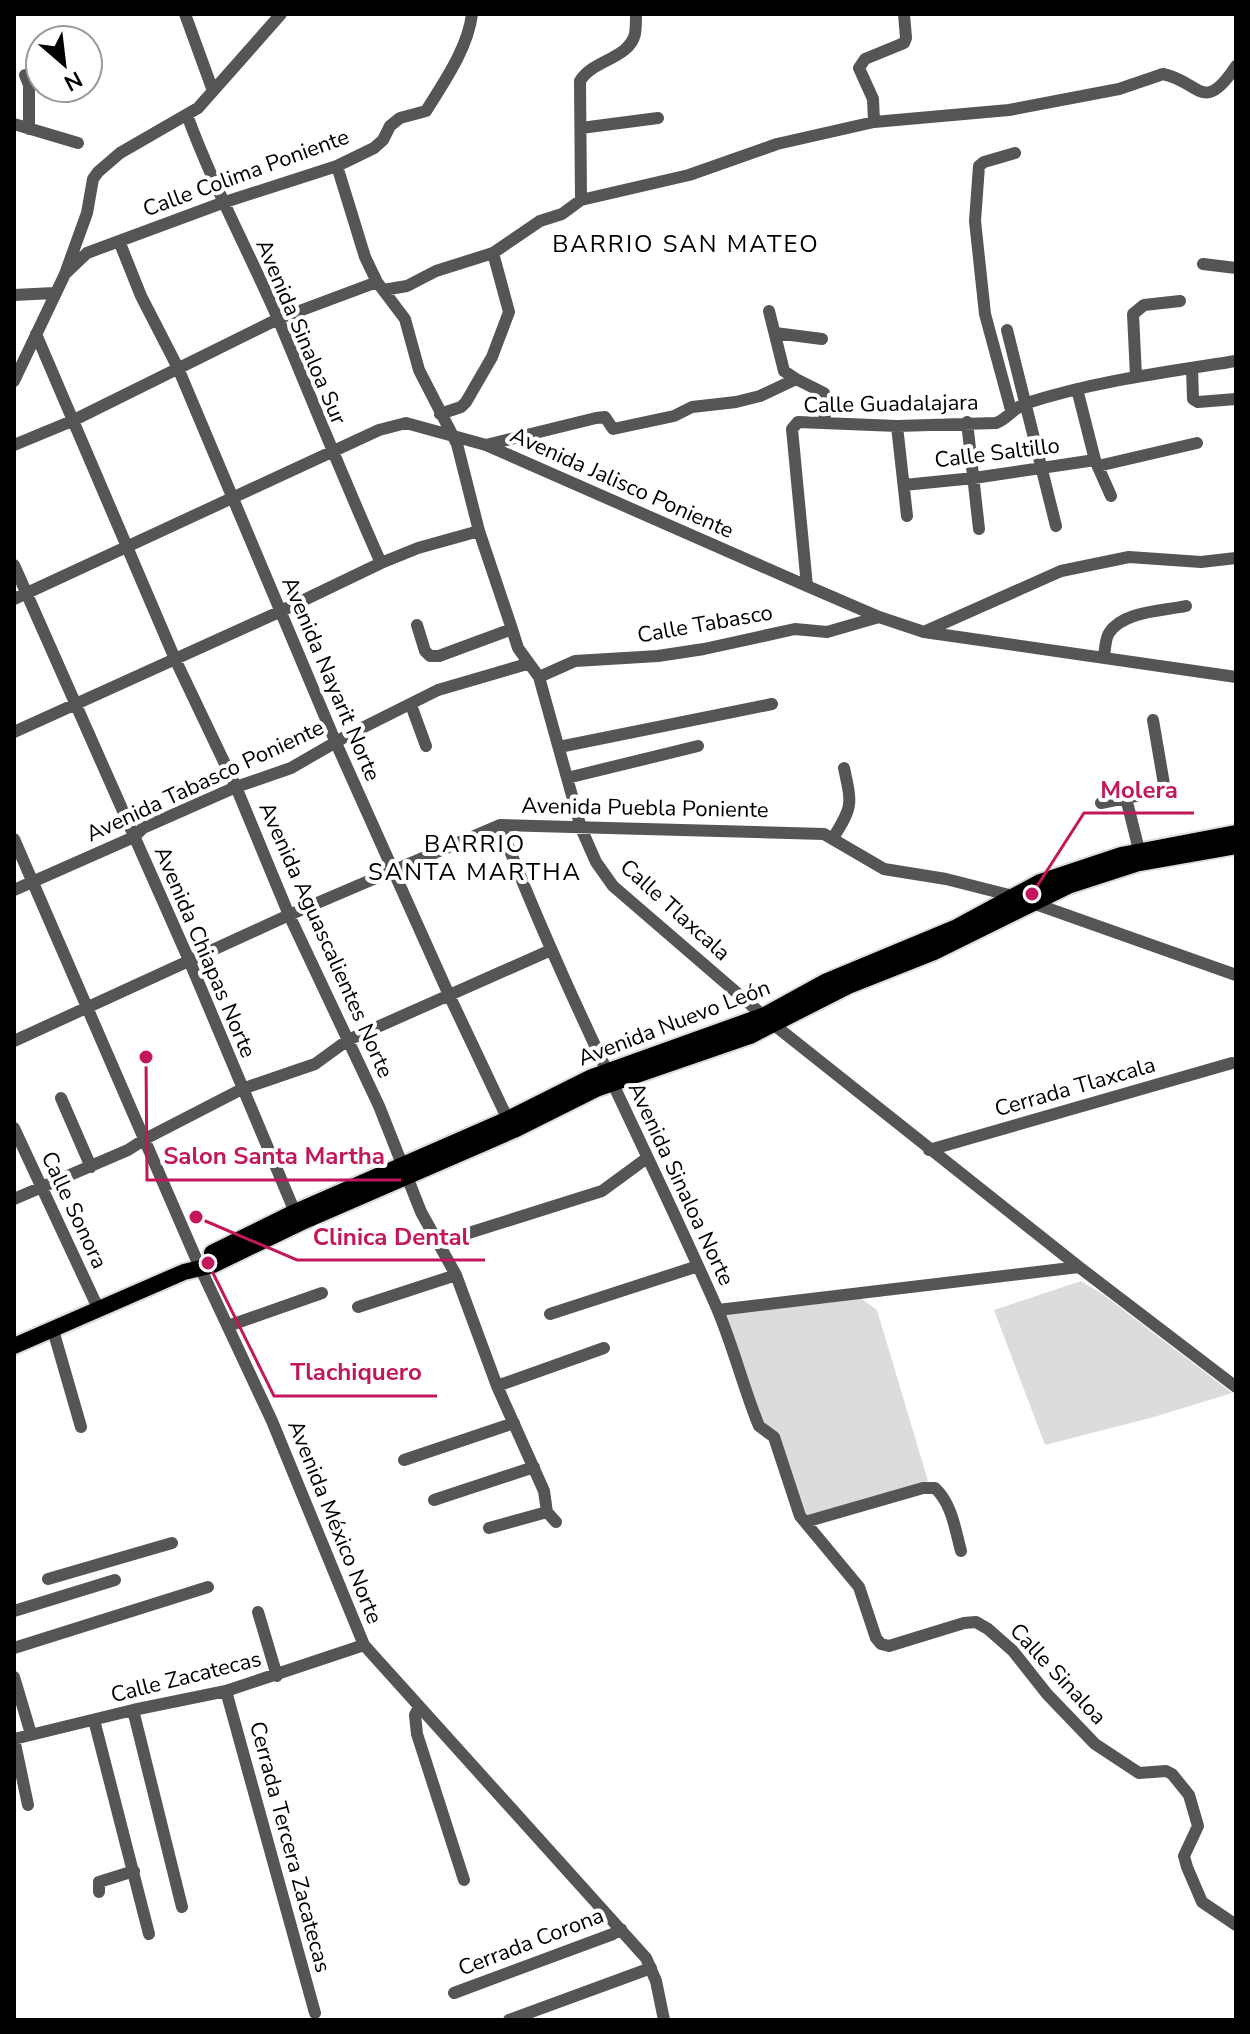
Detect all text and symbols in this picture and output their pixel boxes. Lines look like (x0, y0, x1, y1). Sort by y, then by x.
north arrow (24, 24, 104, 104)
text: N (59, 64, 87, 98)
street label: Calle Colima Poniente (139, 122, 353, 224)
district label: BARRIO SAN MATEO (552, 228, 820, 260)
street label: Avenida Sinaloa Sur (248, 235, 354, 429)
street label: Calle Guadalajara (803, 387, 979, 421)
street label: Avenida Jalisco Poniente (506, 420, 738, 546)
street label: Calle Saltillo (933, 430, 1061, 476)
street label: Avenida Nayarit Norte (274, 572, 388, 786)
street label: Calle Tabasco (635, 597, 775, 651)
street label: Avenida Tabasco Poniente (81, 713, 329, 849)
callout: Molera (1084, 765, 1194, 813)
text: Molera (1100, 774, 1178, 806)
street label: Avenida Puebla Poniente (521, 791, 769, 825)
street label: Avenida Aguascalientes Norte (252, 797, 400, 1083)
district label: BARRIO SANTA MARTHA (368, 828, 582, 888)
street label: Avenida Chiapas Norte (147, 842, 263, 1062)
street label: Calle Tlaxcala (613, 852, 737, 968)
street label: Avenida Nuevo León (574, 973, 774, 1073)
street label: Cerrada Tlaxcala (991, 1050, 1159, 1124)
street label: Avenida Sinaloa Norte (621, 1077, 741, 1291)
callout: Salon Santa Martha (147, 1132, 401, 1180)
text: Salon Santa Martha (163, 1140, 385, 1172)
street label: Calle Sonora (34, 1146, 114, 1274)
callout: Clinica Dental (297, 1212, 485, 1260)
text: Clinica Dental (313, 1221, 470, 1253)
callout: Tlachiquero (274, 1348, 437, 1396)
text: Tlachiquero (290, 1356, 422, 1388)
street label: Avenida México Norte (280, 1416, 390, 1628)
street label: Calle Sinaloa (1003, 1616, 1113, 1732)
street label: Calle Zacatecas (108, 1644, 264, 1710)
street label: Cerrada Tercera Zacatecas (242, 1718, 338, 1976)
street label: Cerrada Corona (454, 1900, 608, 1984)

